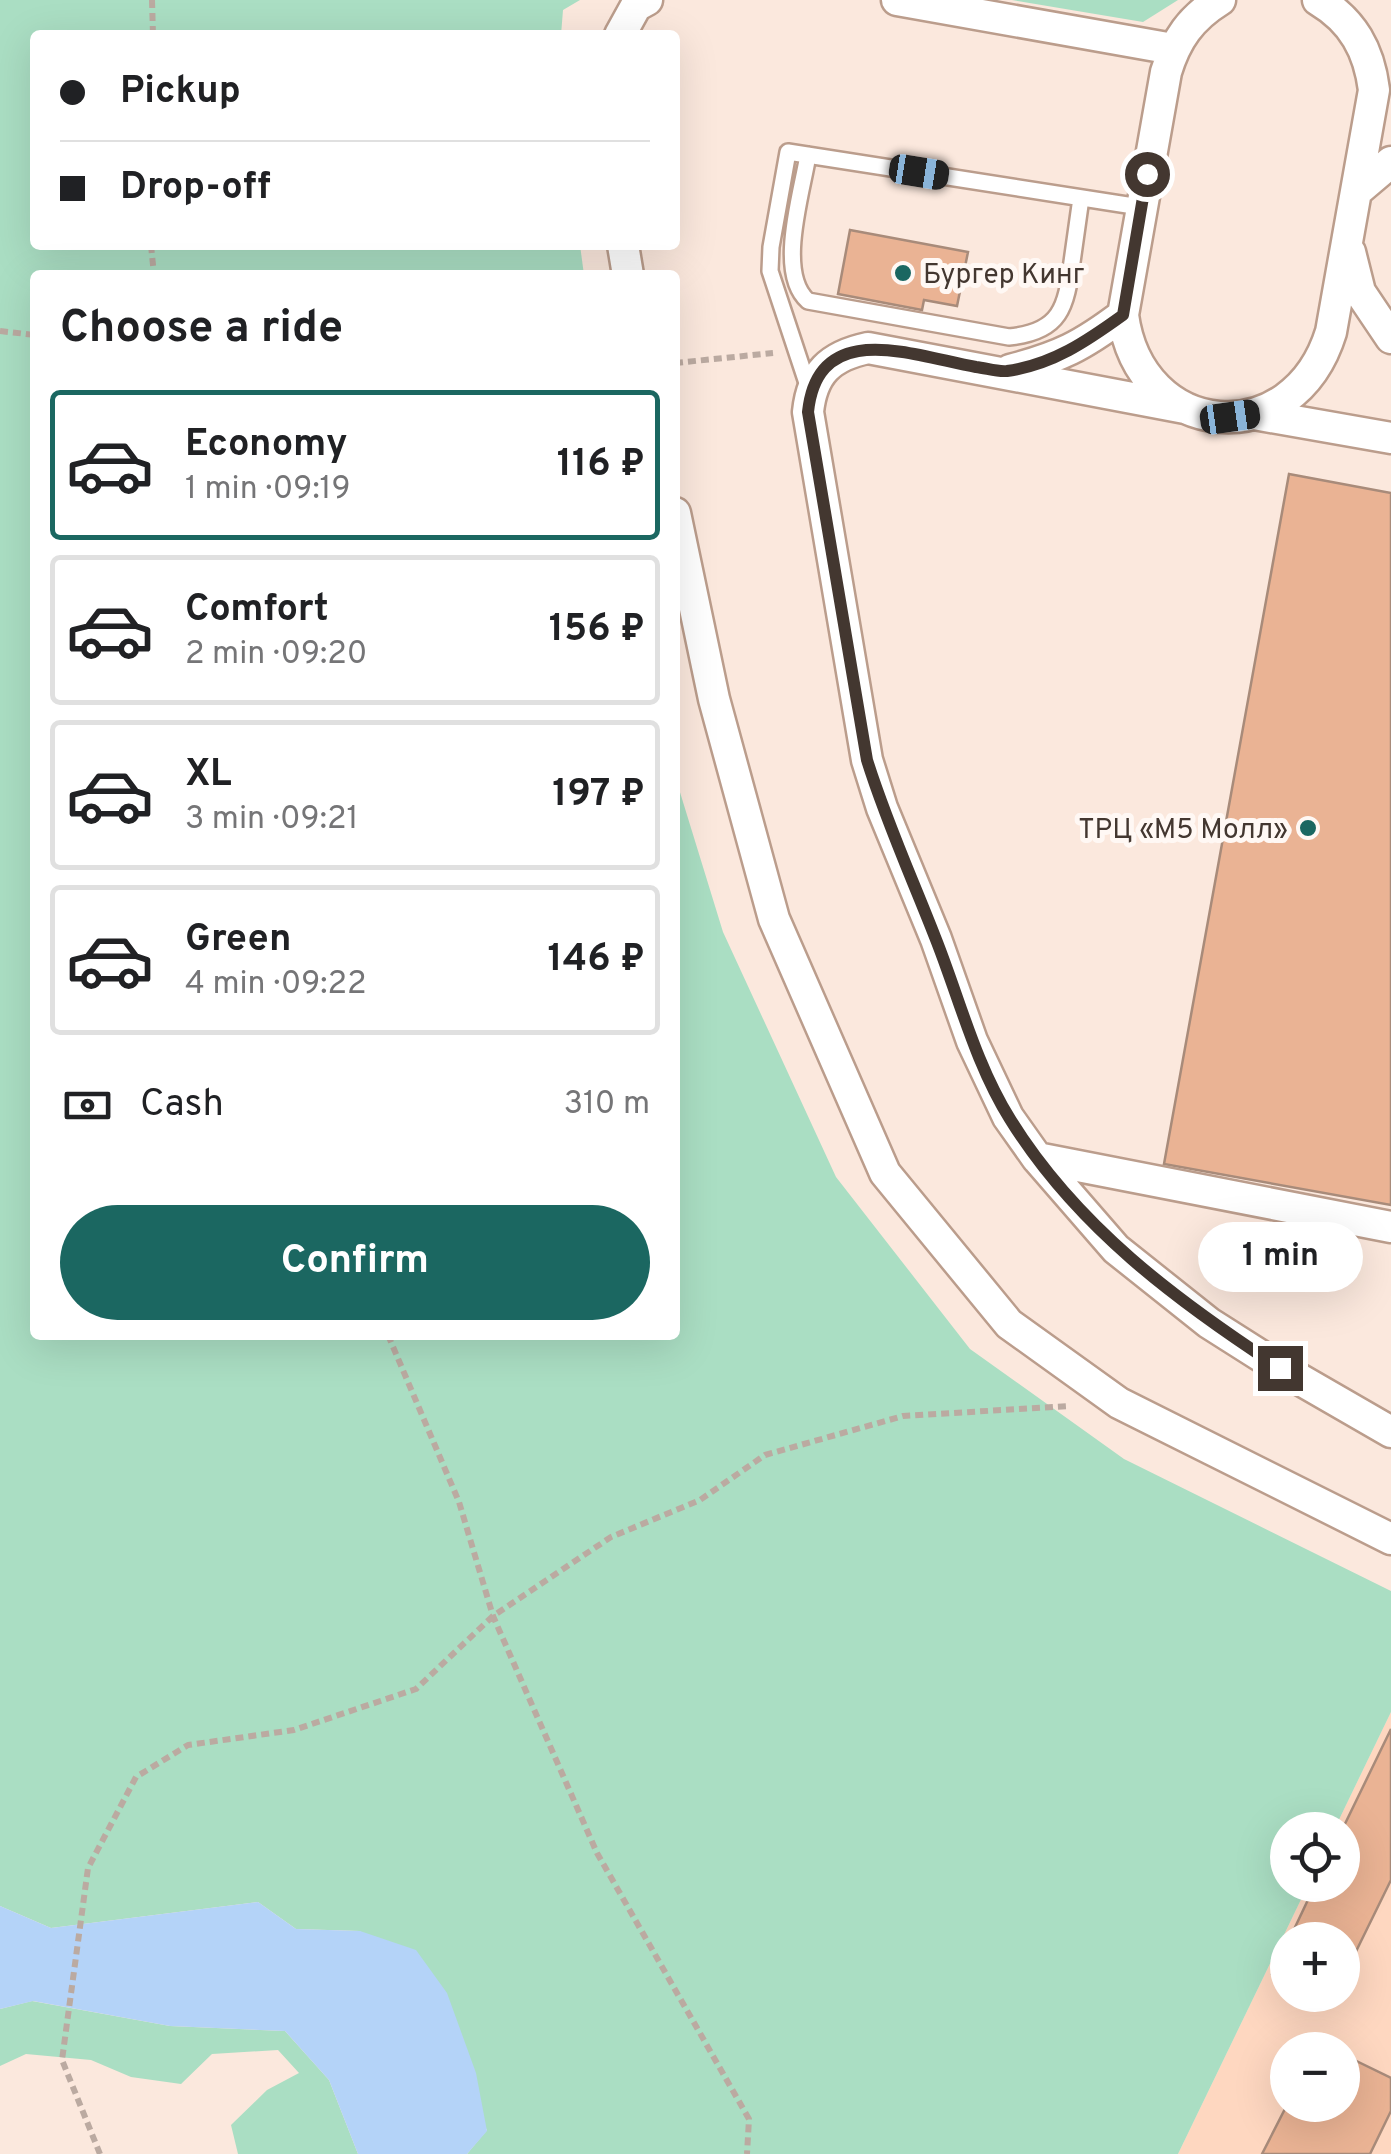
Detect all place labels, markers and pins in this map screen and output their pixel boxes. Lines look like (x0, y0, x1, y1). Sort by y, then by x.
place label: Бургер Кинг (923, 258, 1085, 294)
marker: Бургер Кинг (892, 262, 914, 284)
place label: ТРЦ «М5 Молл» (1078, 813, 1288, 849)
marker: ТРЦ «М5 Молл» (1297, 817, 1319, 839)

